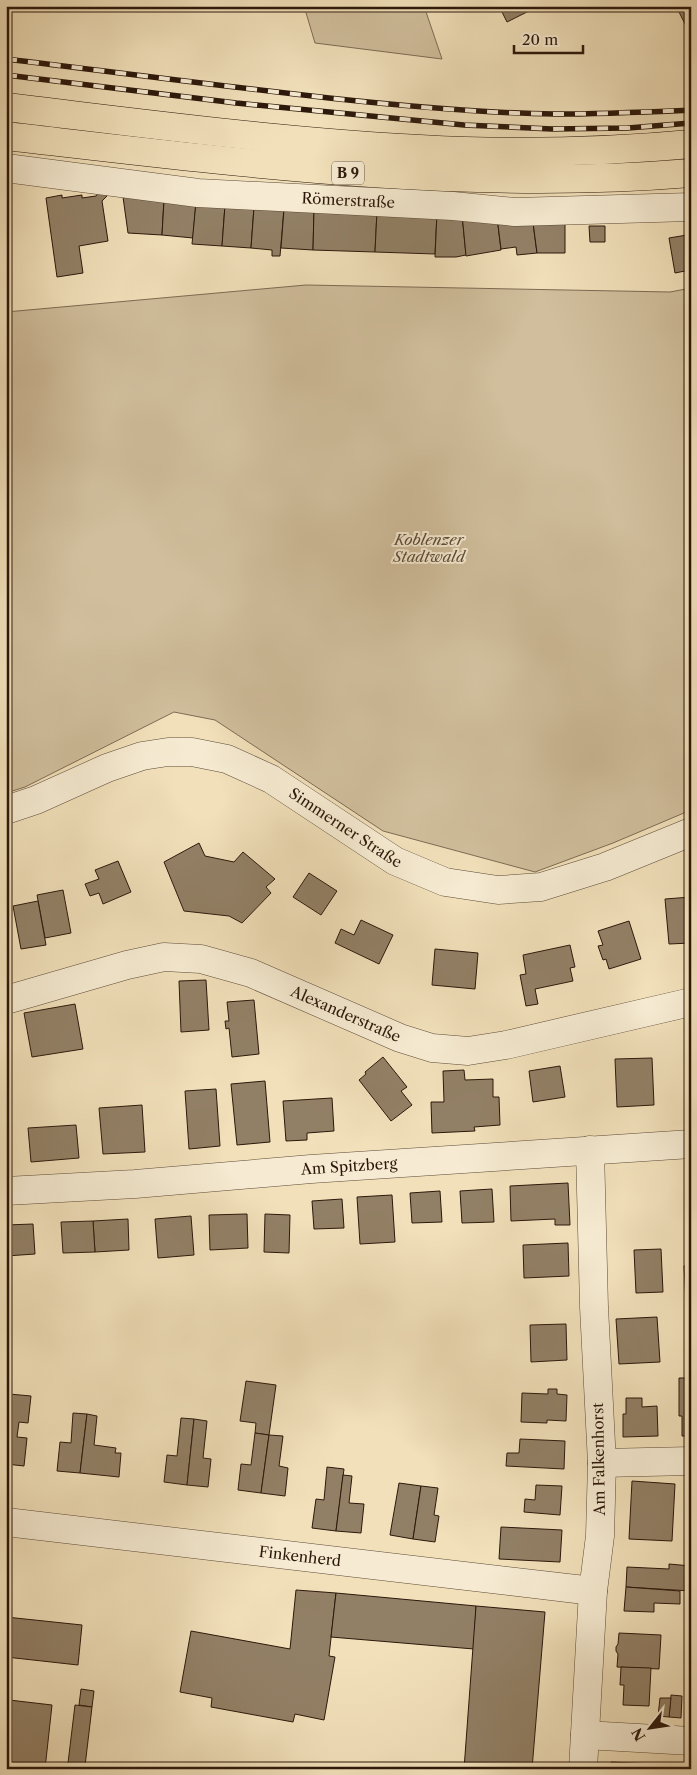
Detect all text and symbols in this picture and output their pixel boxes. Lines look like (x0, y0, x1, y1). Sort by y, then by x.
scale bar (514, 22, 583, 54)
text: 20 m (522, 30, 558, 49)
road number: B 9 (332, 162, 364, 184)
street label: Römerstraße (301, 188, 395, 212)
park label: Koblenzer Stadtwald (392, 530, 467, 566)
street label: Simmerner Straße (286, 784, 405, 872)
street label: Alexanderstraße (287, 981, 404, 1046)
street label: Am Spitzberg (299, 1153, 398, 1179)
street label: Am Falkenhorst (588, 1402, 609, 1517)
street label: Finkenherd (258, 1542, 342, 1570)
north arrow (624, 1702, 674, 1752)
text: N (628, 1725, 650, 1744)

